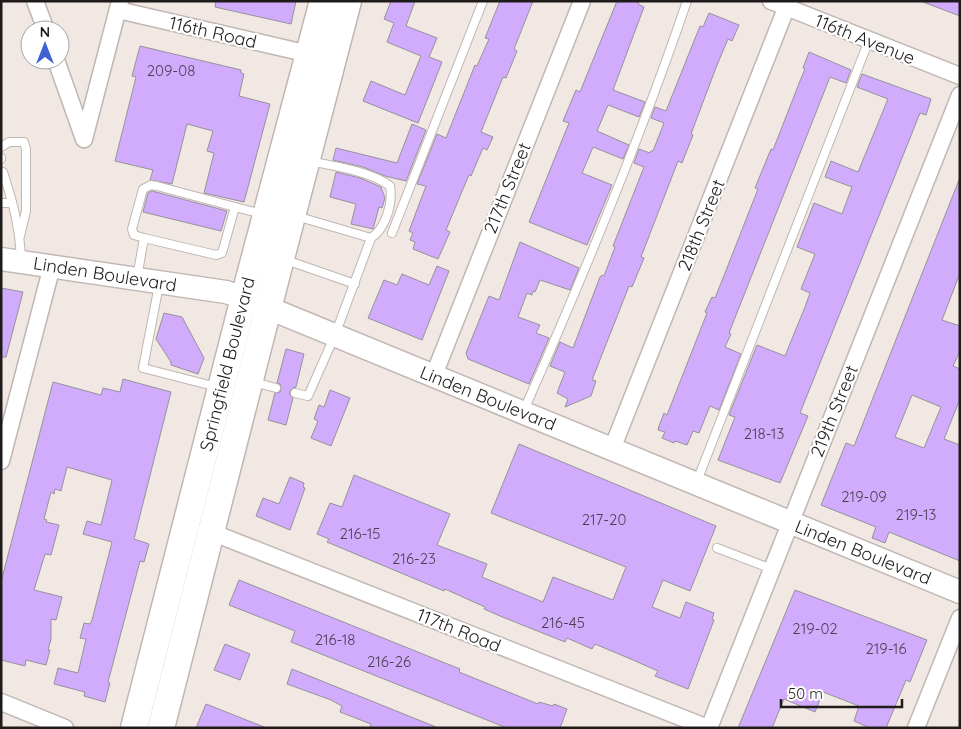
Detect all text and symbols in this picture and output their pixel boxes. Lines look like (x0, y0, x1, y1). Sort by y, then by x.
street label: 116th Avenue (812, 9, 918, 69)
street label: 116th Road (167, 11, 259, 53)
north arrow (20, 20, 70, 70)
text: N (40, 23, 50, 41)
house number: 209-08 (147, 61, 195, 80)
street label: 217th Street (478, 139, 536, 237)
street label: 218th Street (672, 176, 730, 274)
street label: Linden Boulevard (32, 251, 178, 297)
street label: Springfield Boulevard (194, 275, 260, 453)
street label: Linden Boulevard (417, 360, 559, 436)
street label: 219th Street (805, 362, 863, 460)
house number: 218-13 (744, 424, 784, 443)
house number: 219-09 (841, 487, 887, 506)
house number: 219-13 (896, 505, 937, 524)
house number: 217-20 (582, 510, 626, 529)
street label: Linden Boulevard (792, 514, 934, 590)
house number: 216-15 (340, 524, 380, 543)
house number: 216-23 (392, 549, 436, 568)
street label: 117th Road (414, 603, 504, 657)
house number: 216-45 (541, 613, 585, 632)
house number: 219-02 (792, 619, 838, 638)
house number: 216-18 (315, 630, 355, 649)
house number: 219-16 (866, 639, 907, 658)
house number: 216-26 (367, 652, 411, 671)
scale bar (781, 676, 902, 708)
text: 50 m (788, 684, 823, 703)

